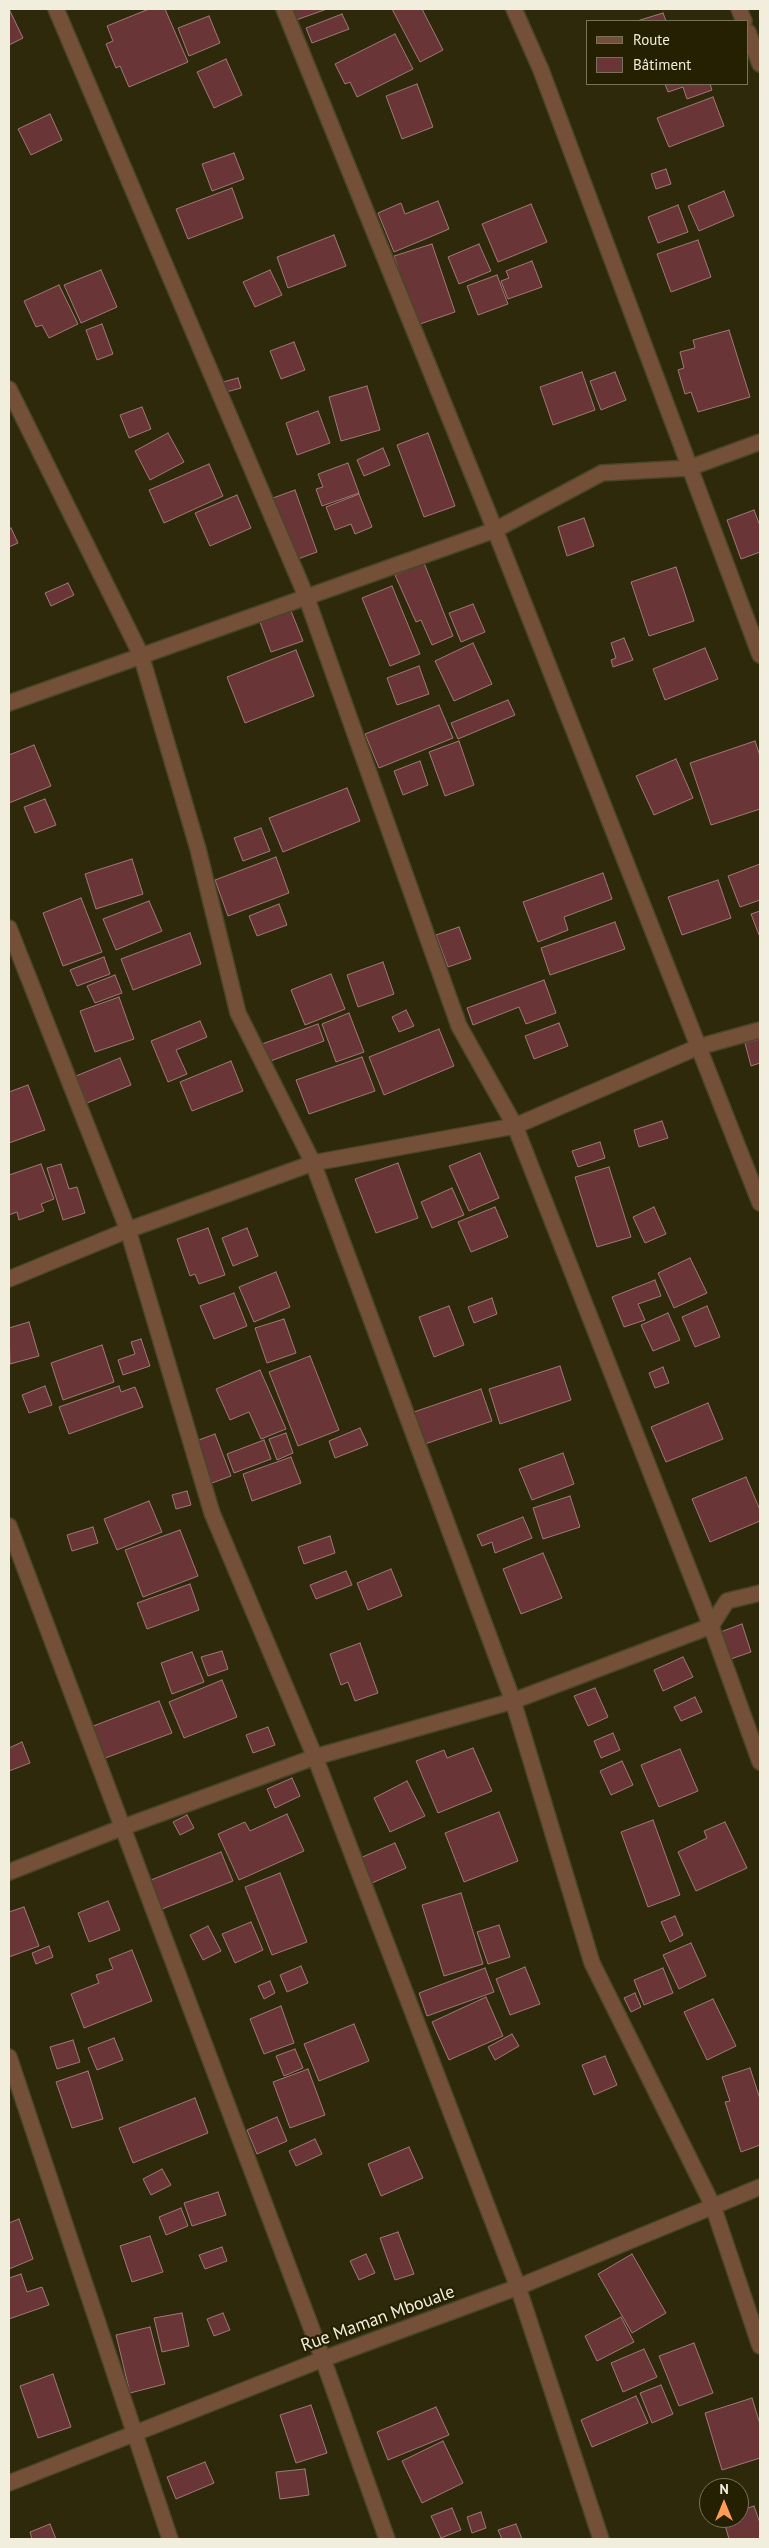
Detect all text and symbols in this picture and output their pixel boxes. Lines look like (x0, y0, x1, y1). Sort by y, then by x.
legend (586, 20, 749, 85)
text: Route (633, 30, 670, 49)
text: Bâtiment (633, 55, 691, 74)
street label: Rue Maman Mbouale (298, 2281, 458, 2357)
north arrow (699, 2478, 749, 2528)
text: N (719, 2480, 729, 2498)

